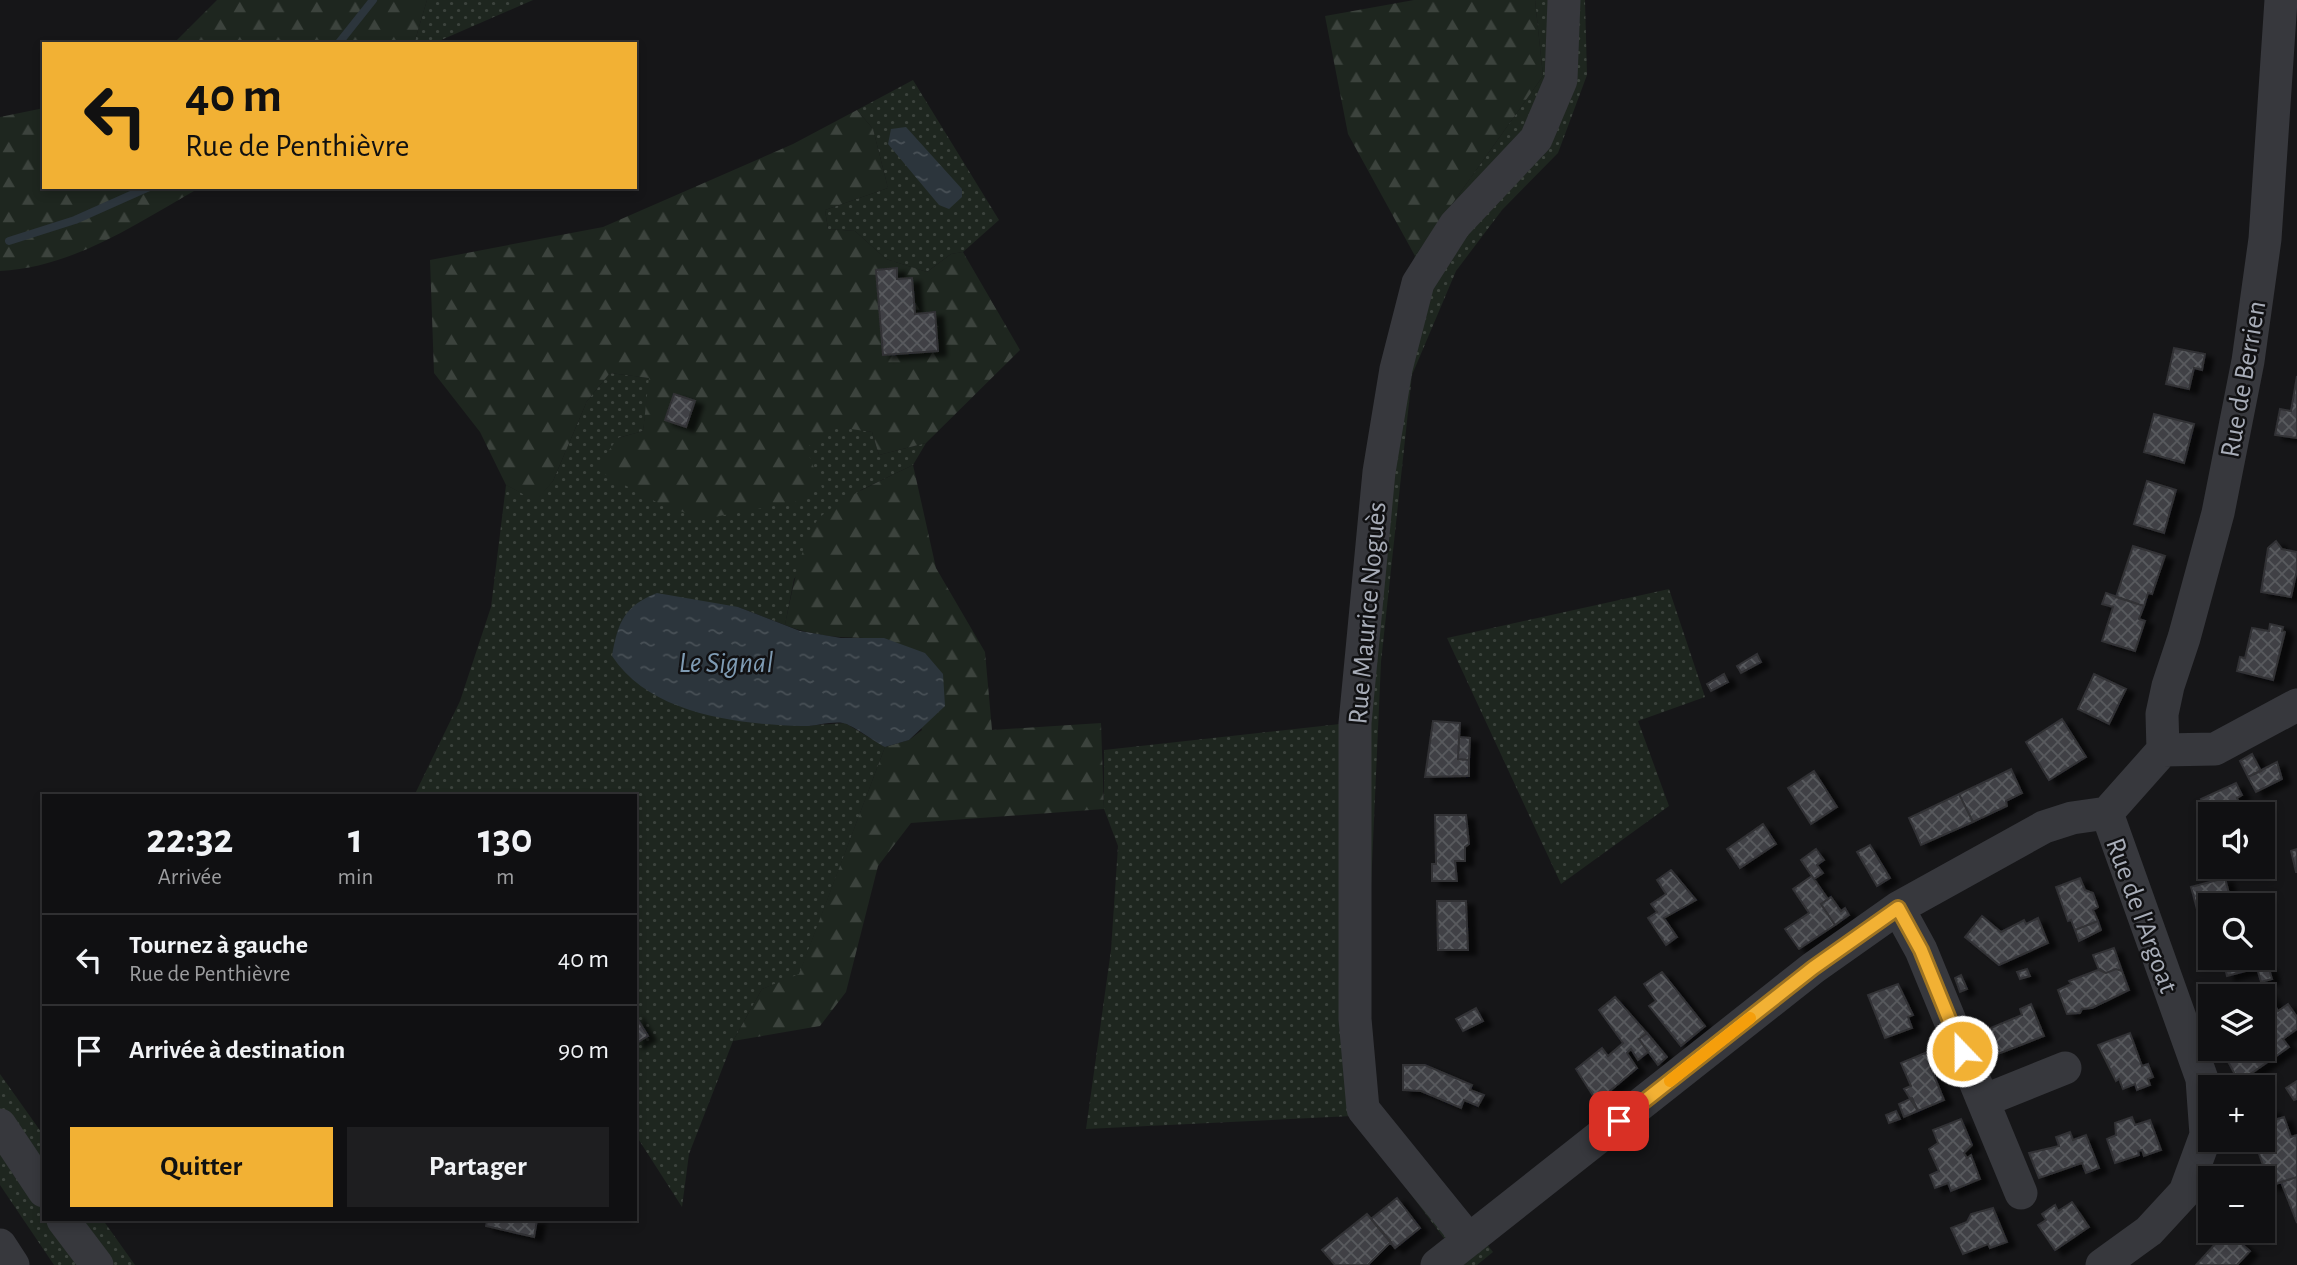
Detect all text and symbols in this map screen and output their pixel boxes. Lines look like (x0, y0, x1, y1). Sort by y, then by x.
icon: left (70, 70, 161, 161)
text: 40 m (185, 72, 282, 121)
text: Rue de Penthièvre (185, 130, 410, 162)
street label: Rue de Berrien (2216, 299, 2272, 460)
street label: Rue Maurice Noguès (1344, 501, 1392, 726)
water label: Le Signal (678, 648, 774, 678)
map controls (2198, 802, 2275, 1243)
button: sound (2198, 802, 2275, 879)
text: 22:32 (146, 818, 233, 860)
text: 1 (348, 818, 363, 860)
text: 130 (478, 818, 533, 860)
street label: Rue de l'Argoat (2100, 834, 2182, 997)
text: Arrivée (158, 866, 222, 889)
text: min (338, 866, 373, 889)
text: m (496, 866, 514, 889)
button: search (2198, 893, 2275, 970)
text: Tournez à gauche (129, 932, 308, 958)
icon: left (70, 941, 108, 979)
text: 40 m (558, 946, 609, 972)
text: Rue de Penthièvre (129, 963, 290, 986)
button: layers (2198, 984, 2275, 1061)
position arrow (1925, 1014, 1999, 1088)
icon: arrive (70, 1032, 108, 1070)
text: Arrivée à destination (129, 1037, 345, 1063)
text: 90 m (558, 1037, 609, 1063)
button: + (2198, 1075, 2275, 1152)
pin (1589, 1091, 1649, 1151)
icon: arrive (1600, 1102, 1638, 1140)
button: Quitter (70, 1127, 333, 1207)
button: Partager (347, 1127, 609, 1207)
button: − (2198, 1166, 2275, 1243)

